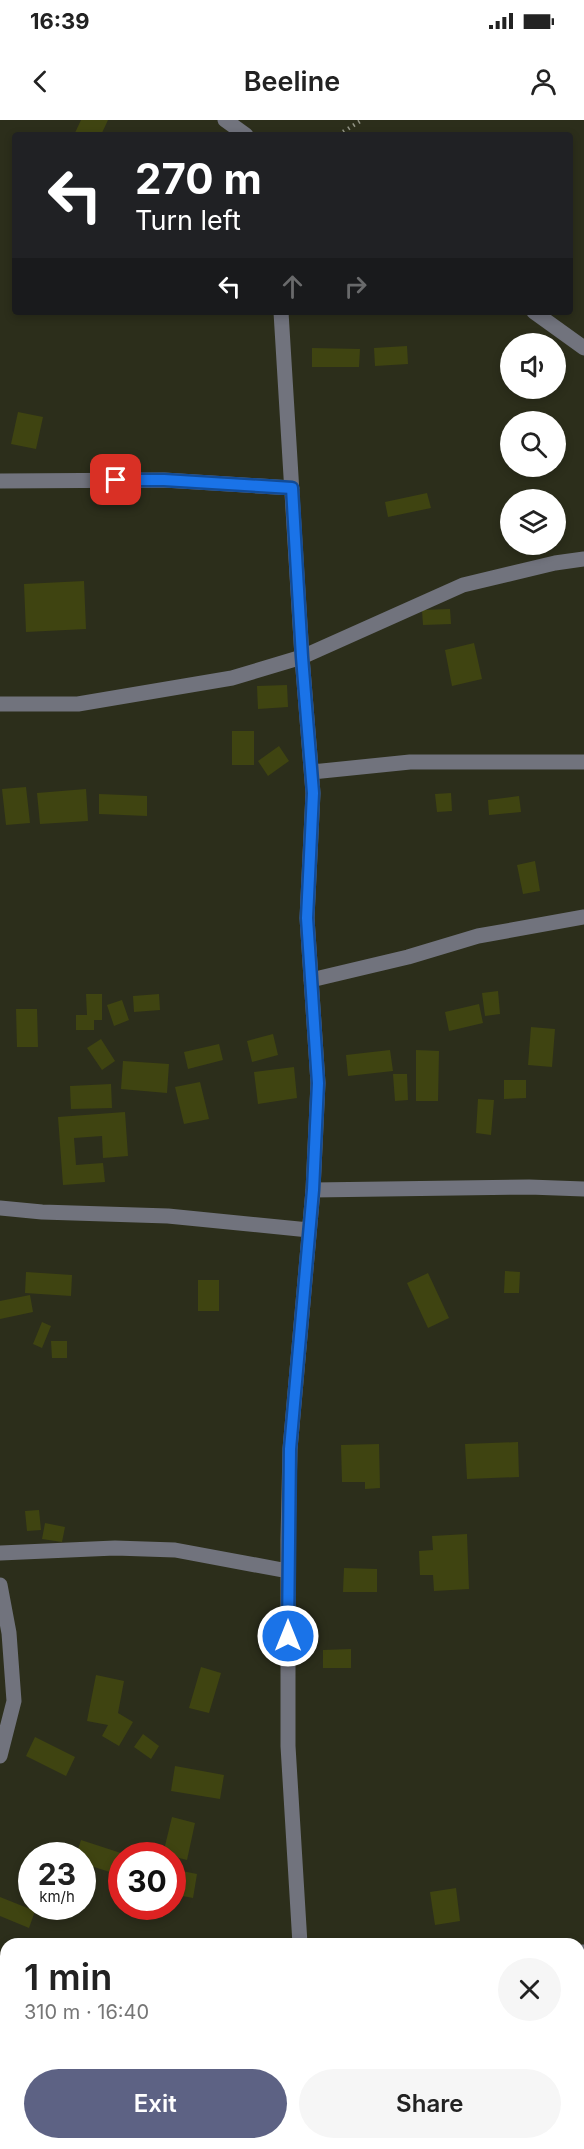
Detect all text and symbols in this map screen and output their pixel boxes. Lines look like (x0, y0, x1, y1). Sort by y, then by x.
text: 16:39 (30, 8, 90, 34)
icon: back (24, 65, 57, 98)
text: Beeline (244, 65, 340, 98)
icon: person (527, 65, 560, 98)
text: 270 m (135, 153, 262, 204)
icon: left (36, 156, 114, 234)
text: Turn left (135, 204, 241, 237)
icon: left (213, 270, 246, 303)
icon: ahead (276, 270, 309, 303)
icon: right (339, 270, 372, 303)
map controls (500, 333, 566, 555)
button: sound (500, 333, 566, 399)
button: search (500, 411, 566, 477)
pin (90, 454, 141, 505)
icon: arrive (99, 463, 132, 496)
button: layers (500, 489, 566, 555)
position arrow (256, 1604, 320, 1668)
speed limit sign: 30 (108, 1842, 186, 1920)
text: 23 (38, 1856, 76, 1892)
text: km/h (39, 1887, 75, 1906)
text: 1 min (24, 1955, 112, 1999)
button: close (498, 1958, 561, 2021)
text: 310 m · 16:40 (24, 2000, 149, 2024)
button: Exit (24, 2069, 287, 2138)
button: Share (299, 2069, 561, 2138)

